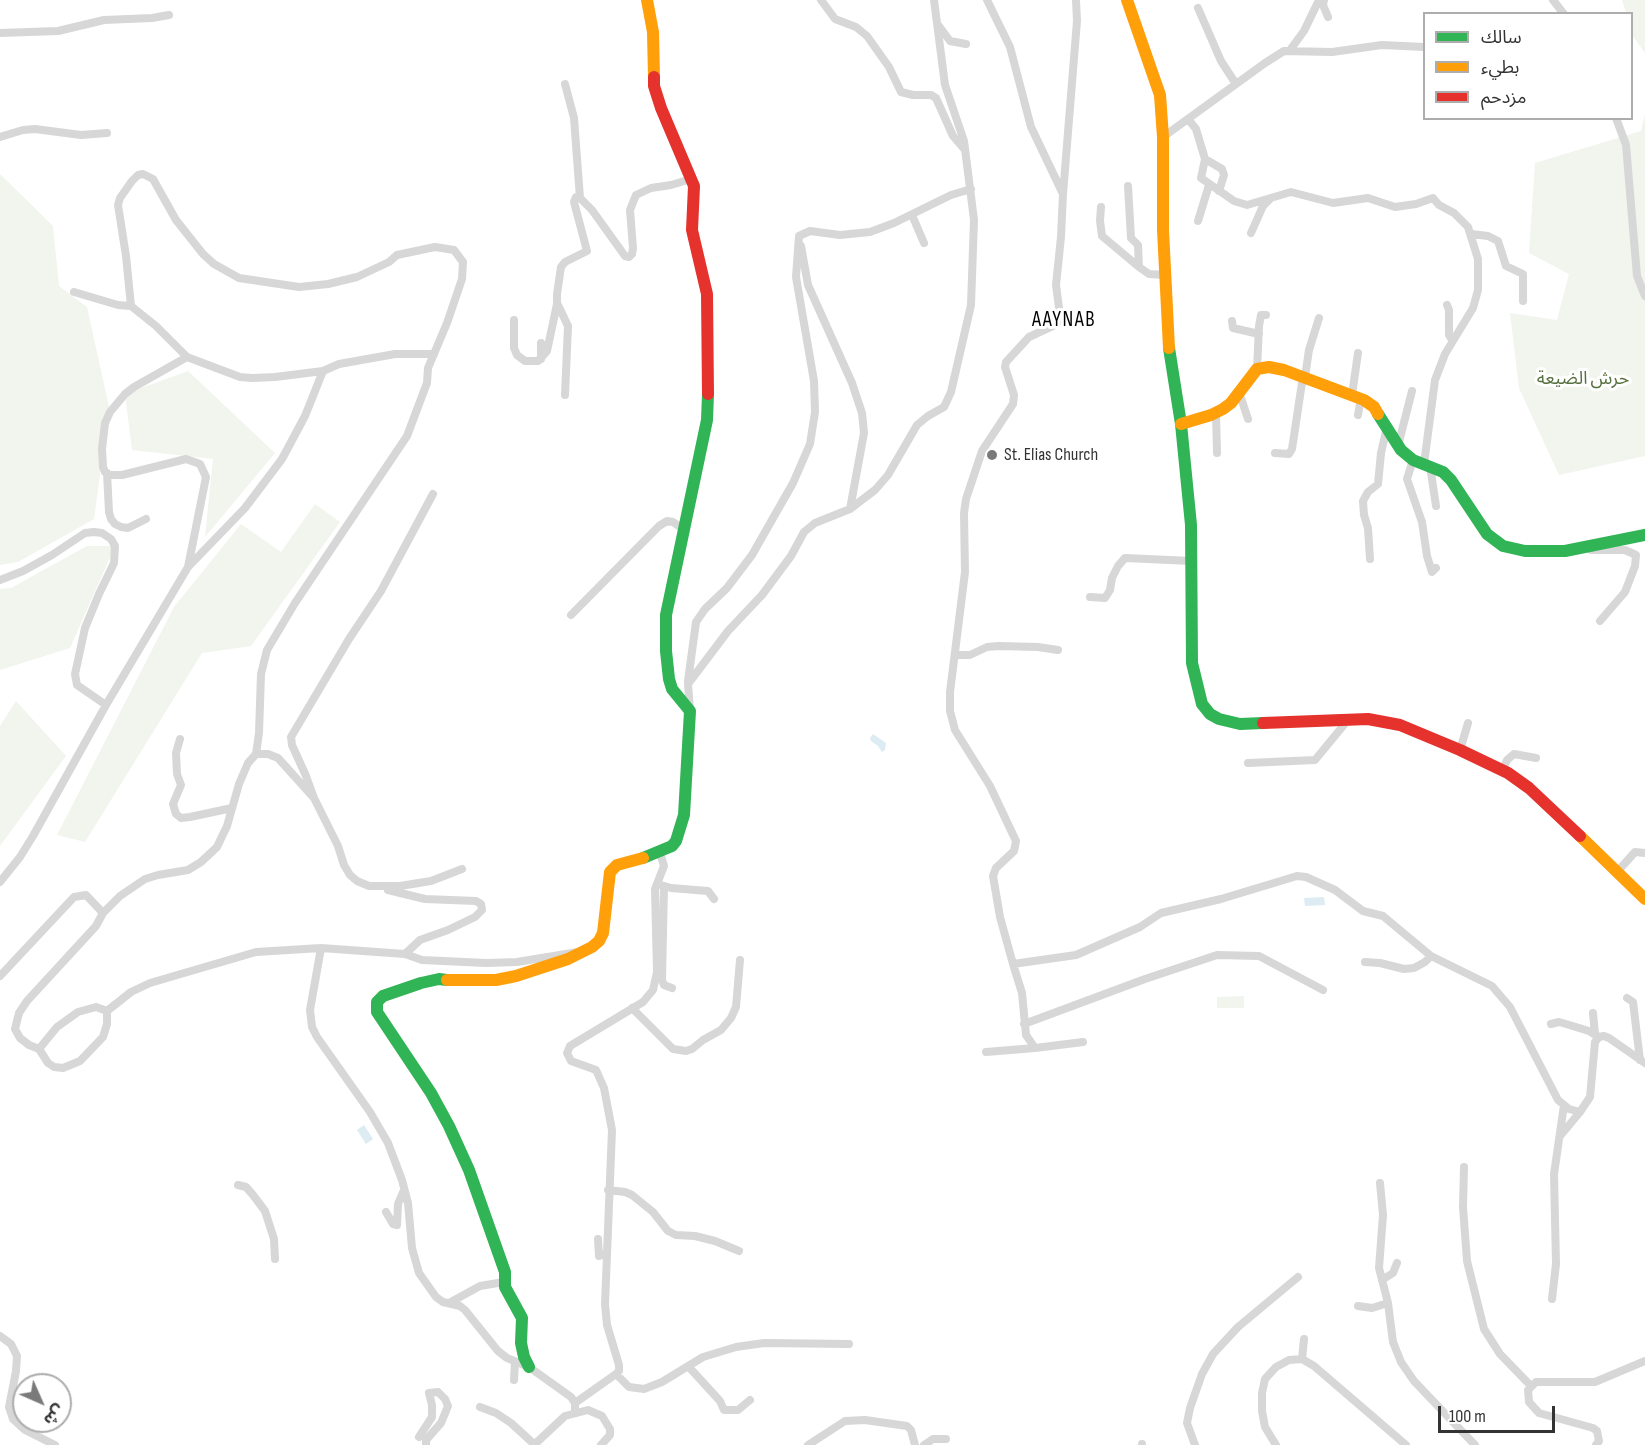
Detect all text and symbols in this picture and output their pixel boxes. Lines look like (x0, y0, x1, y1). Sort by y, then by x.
legend (1423, 12, 1633, 120)
text: سالك (1481, 27, 1522, 48)
text: بطيء (1481, 57, 1519, 78)
text: مزدحم (1481, 87, 1526, 108)
district label: AAYNAB (1032, 308, 1096, 334)
park label: حرش الضيعة (1537, 368, 1629, 390)
place label: St. Elias Church (1004, 444, 1098, 466)
marker: St. Elias Church (985, 448, 999, 462)
north arrow (12, 1373, 72, 1433)
scale bar (1441, 1394, 1558, 1432)
text: ش (39, 1400, 68, 1429)
text: 100 m (1449, 1406, 1486, 1427)

